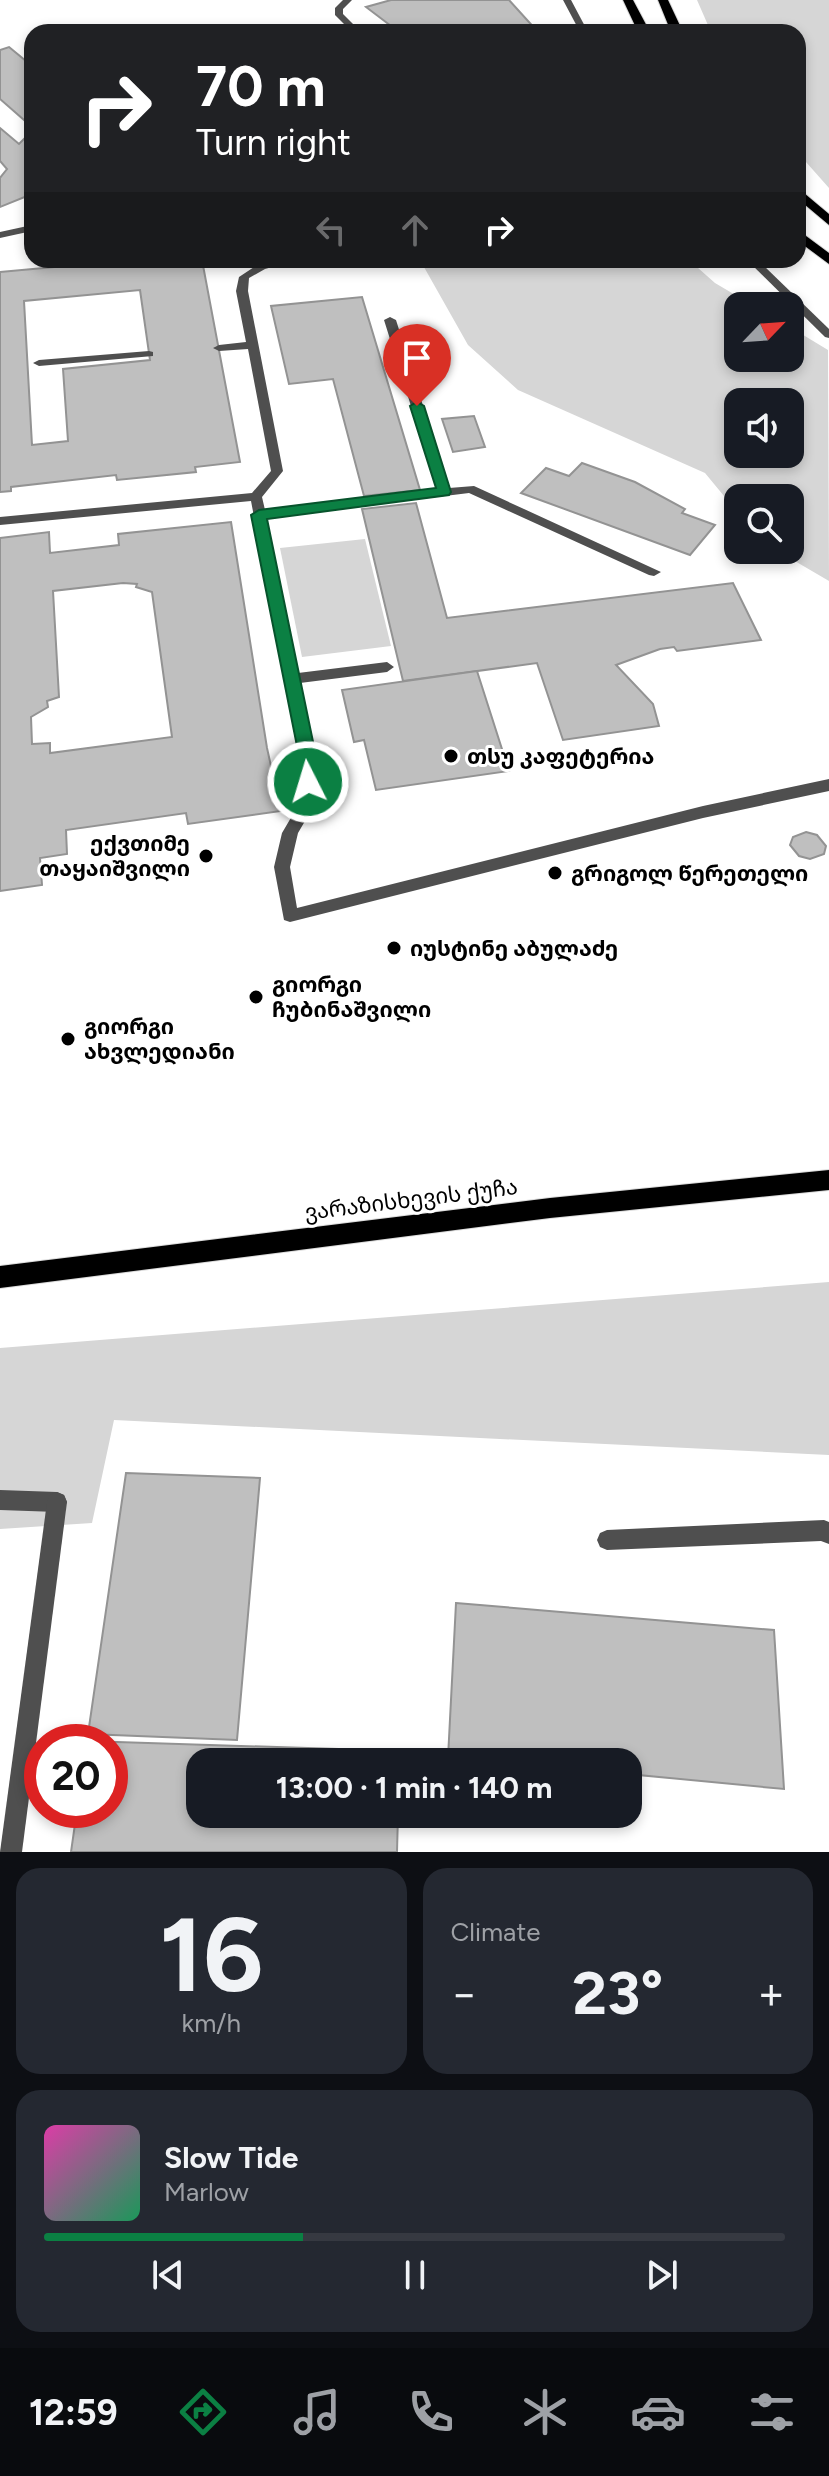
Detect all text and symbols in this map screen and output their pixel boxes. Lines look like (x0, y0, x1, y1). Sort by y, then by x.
text: 70 m (196, 53, 326, 120)
icon: right (64, 56, 168, 160)
text: Turn right (196, 121, 351, 164)
icon: left (309, 208, 353, 252)
icon: ahead (393, 208, 437, 252)
icon: right (477, 208, 521, 252)
north arrow (724, 292, 804, 372)
map controls (724, 292, 804, 564)
pin (383, 324, 451, 406)
icon: arrive (395, 336, 439, 380)
button: sound (724, 388, 804, 468)
button: search (724, 484, 804, 564)
position arrow (266, 740, 350, 824)
place label: თსუ კაფეტერია (467, 743, 654, 770)
marker: თსუ კაფეტერია (442, 747, 460, 765)
place label: ექვთიმე თაყაიშვილი (39, 830, 190, 882)
marker: ექვთიმე თაყაიშვილი (197, 847, 215, 865)
place label: გრიგოლ წერეთელი (571, 860, 808, 887)
marker: გრიგოლ წერეთელი (546, 864, 564, 882)
place label: იუსტინე აბულაძე (410, 935, 618, 962)
marker: იუსტინე აბულაძე (385, 939, 403, 957)
place label: გიორგი ჩუბინაშვილი (272, 971, 431, 1023)
marker: გიორგი ჩუბინაშვილი (247, 988, 265, 1006)
place label: გიორგი ახვლედიანი (84, 1013, 235, 1065)
marker: გიორგი ახვლედიანი (59, 1030, 77, 1048)
street label: ვარაზისხევის ქუჩა (303, 1173, 519, 1226)
speed limit sign: 20 (24, 1724, 128, 1828)
text: 13:00 · 1 min · 140 m (276, 1769, 552, 1806)
text: 16 (159, 1892, 263, 2017)
text: Climate (451, 1916, 540, 1948)
text: 23° (572, 1957, 663, 2029)
text: − (451, 1967, 478, 2020)
text: + (758, 1967, 785, 2020)
text: km/h (182, 2007, 241, 2039)
text: Slow Tide (164, 2139, 298, 2176)
text: Marlow (164, 2176, 249, 2208)
icon: previous (146, 2253, 190, 2297)
icon: pause (393, 2253, 437, 2297)
icon: next (640, 2253, 684, 2297)
icon: directions (175, 2384, 231, 2440)
icon: music (289, 2384, 345, 2440)
icon: phone (403, 2384, 459, 2440)
icon: climate (517, 2384, 573, 2440)
icon: car (630, 2384, 686, 2440)
icon: filters (744, 2384, 800, 2440)
text: 12:59 (29, 2391, 118, 2434)

